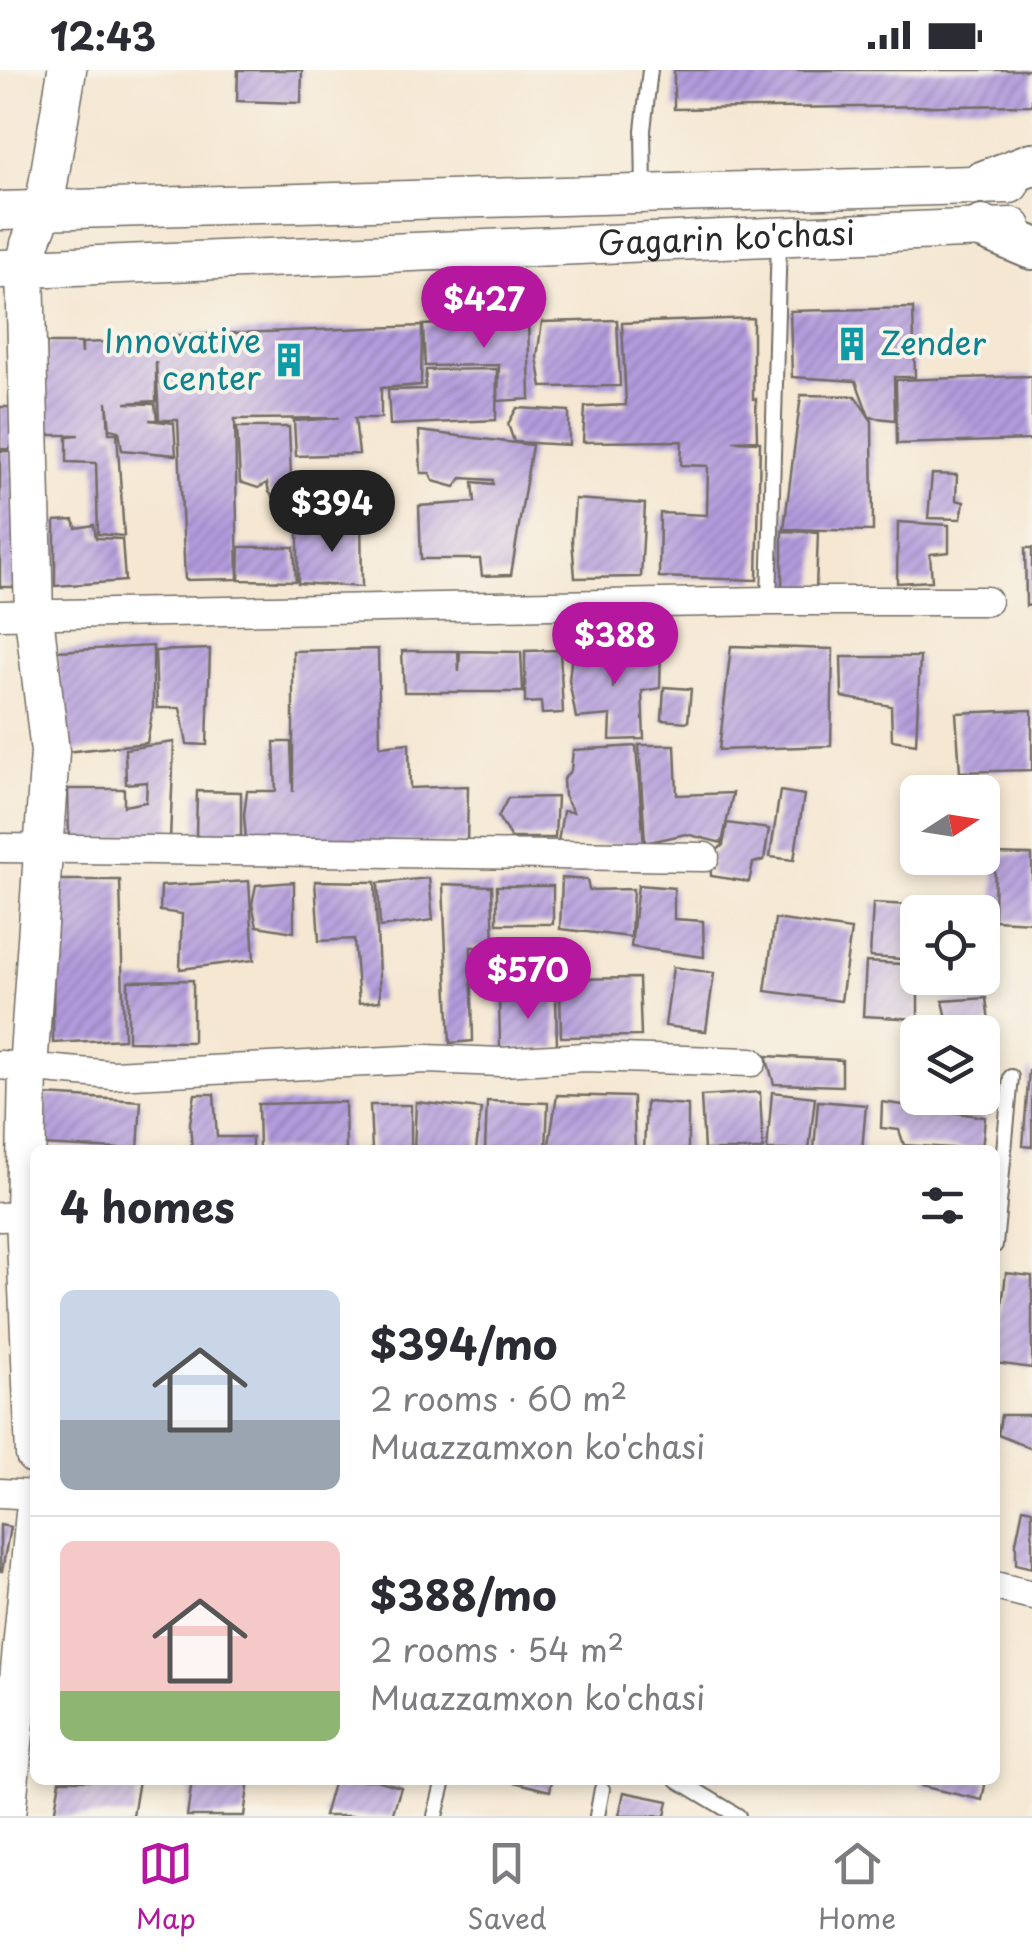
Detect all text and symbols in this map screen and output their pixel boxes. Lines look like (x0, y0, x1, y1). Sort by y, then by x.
text: 12:43 (50, 7, 156, 64)
street label: Gagarin ko'chasi (597, 208, 856, 266)
pin: $427 (425, 266, 543, 351)
text: $427 (443, 274, 525, 322)
place label: Innovative center (104, 316, 261, 401)
place label: Zender (880, 318, 986, 366)
building icon: Zender (833, 325, 871, 363)
building icon: Innovative center (270, 341, 308, 379)
pin: $394 (273, 470, 391, 555)
text: $394 (291, 478, 373, 526)
pin: $388 (556, 602, 674, 687)
text: $388 (574, 610, 656, 658)
north arrow (900, 775, 1000, 875)
map controls (900, 775, 1000, 1115)
button: locate (900, 895, 1000, 995)
pin: $570 (469, 937, 587, 1022)
text: $570 (487, 945, 569, 993)
button: layers (900, 1015, 1000, 1115)
text: 4 homes (60, 1174, 235, 1237)
icon: filters (915, 1178, 970, 1233)
text: $394/mo (370, 1311, 558, 1374)
icon: home (140, 1330, 260, 1450)
text: 2 rooms · 60 m² (370, 1374, 627, 1422)
text: Muazzamxon ko'chasi (370, 1422, 705, 1470)
text: $388/mo (370, 1562, 557, 1625)
icon: home (140, 1581, 260, 1701)
text: 2 rooms · 54 m² (370, 1625, 624, 1673)
text: Muazzamxon ko'chasi (370, 1673, 705, 1721)
tab: Map (136, 1836, 196, 1939)
tab: Saved (467, 1836, 547, 1939)
tab: Home (818, 1836, 896, 1939)

